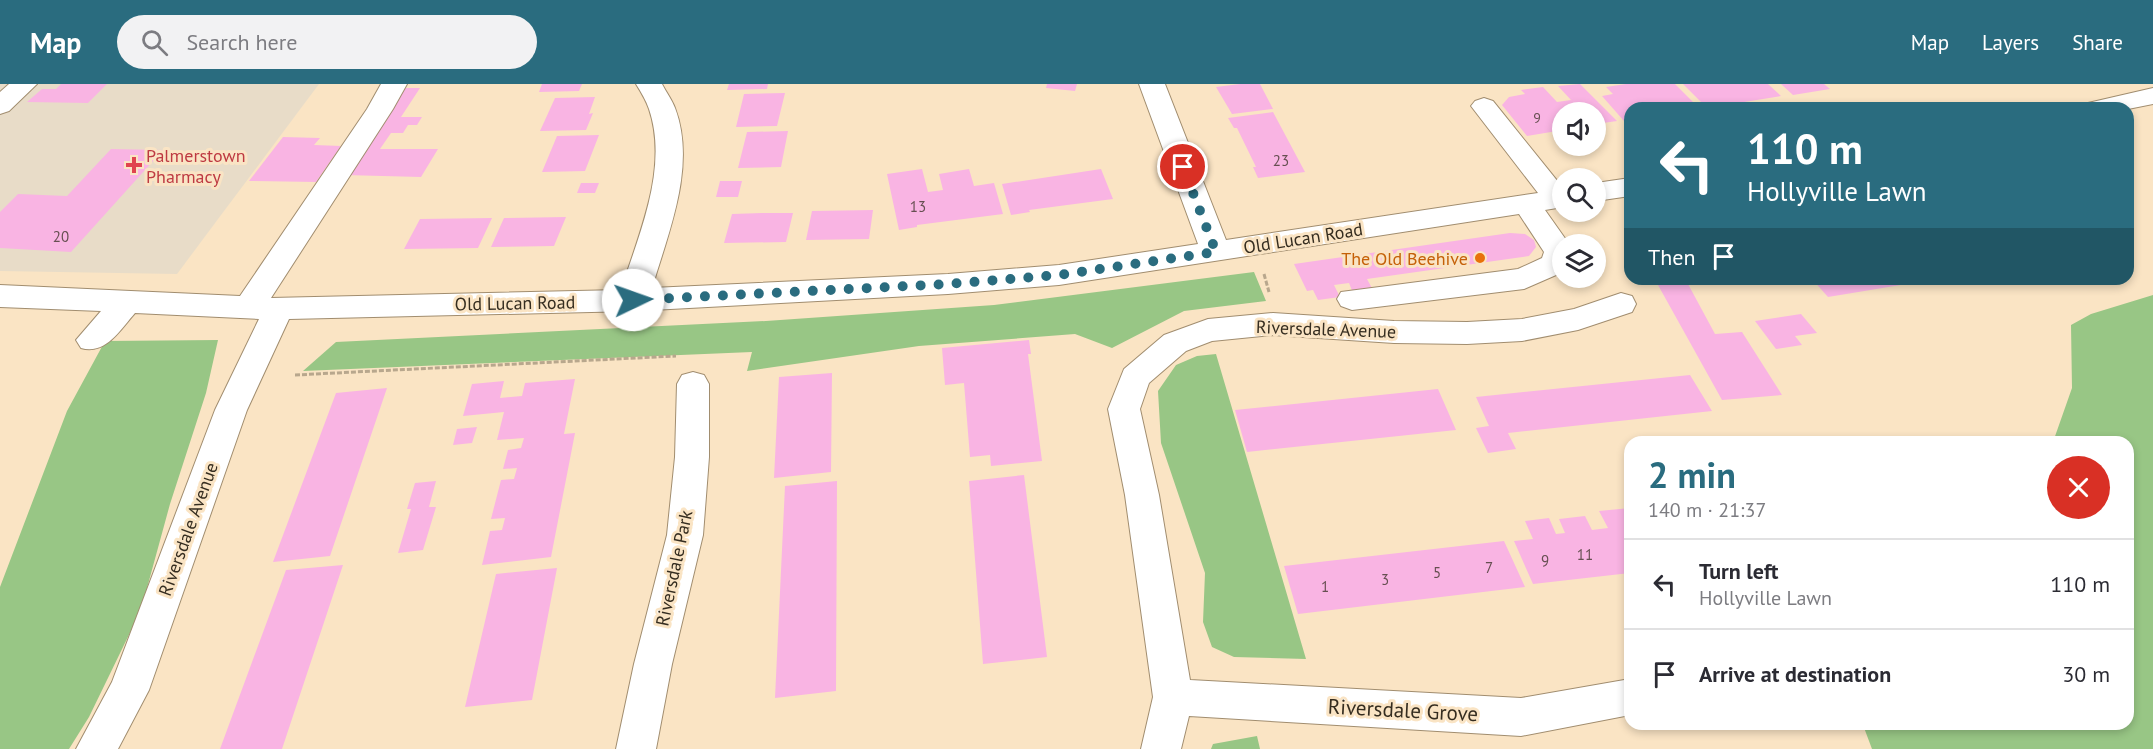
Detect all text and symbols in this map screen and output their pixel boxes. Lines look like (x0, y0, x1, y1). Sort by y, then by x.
search box (117, 15, 537, 69)
text: Map (30, 24, 81, 61)
icon: search (138, 26, 171, 59)
text: Search here (186, 28, 297, 56)
text: Map (1911, 29, 1949, 56)
text: Layers (1982, 29, 2039, 56)
text: Share (2072, 29, 2123, 56)
map controls (1552, 102, 1606, 288)
button: sound (1552, 102, 1606, 156)
house number: 9 (1533, 109, 1541, 127)
text: 110 m (1747, 121, 1863, 176)
icon: left (1648, 126, 1726, 204)
pin (1157, 141, 1208, 192)
place label: Palmerstown Pharmacy (146, 144, 246, 188)
icon: arrive (1166, 150, 1199, 183)
house number: 23 (1273, 151, 1289, 170)
marker: Palmerstown Pharmacy (127, 158, 141, 172)
button: search (1552, 168, 1606, 222)
text: Hollyville Lawn (1747, 174, 1927, 208)
house number: 13 (910, 197, 926, 216)
street label: Old Lucan Road (1242, 217, 1364, 259)
house number: 20 (53, 227, 69, 246)
button: layers (1552, 234, 1606, 288)
icon: arrive (1707, 240, 1740, 273)
text: Then (1648, 243, 1695, 271)
place label: The Old Beehive (1341, 247, 1468, 270)
marker: The Old Beehive (1473, 251, 1487, 265)
position arrow (601, 268, 665, 332)
street label: Old Lucan Road (455, 290, 575, 316)
street label: Riversdale Avenue (1255, 315, 1397, 343)
text: 2 min (1648, 451, 1736, 498)
button: close (2047, 456, 2110, 519)
street label: Riversdale Avenue (153, 459, 223, 599)
text: 140 m · 21:37 (1648, 497, 1766, 523)
street label: Riversdale Park (651, 508, 698, 628)
house number: 11 (1577, 545, 1593, 564)
house number: 9 (1541, 551, 1549, 570)
text: Turn left (1699, 557, 1779, 585)
house number: 7 (1485, 558, 1493, 577)
house number: 5 (1433, 563, 1441, 582)
icon: left (1648, 568, 1681, 601)
house number: 3 (1381, 570, 1389, 589)
text: 110 m (2050, 570, 2110, 598)
house number: 1 (1321, 577, 1329, 596)
text: Hollyville Lawn (1699, 585, 1832, 611)
icon: arrive (1648, 658, 1681, 691)
text: Arrive at destination (1699, 660, 1891, 688)
text: 30 m (2062, 660, 2110, 688)
street label: Riversdale Grove (1327, 693, 1479, 727)

